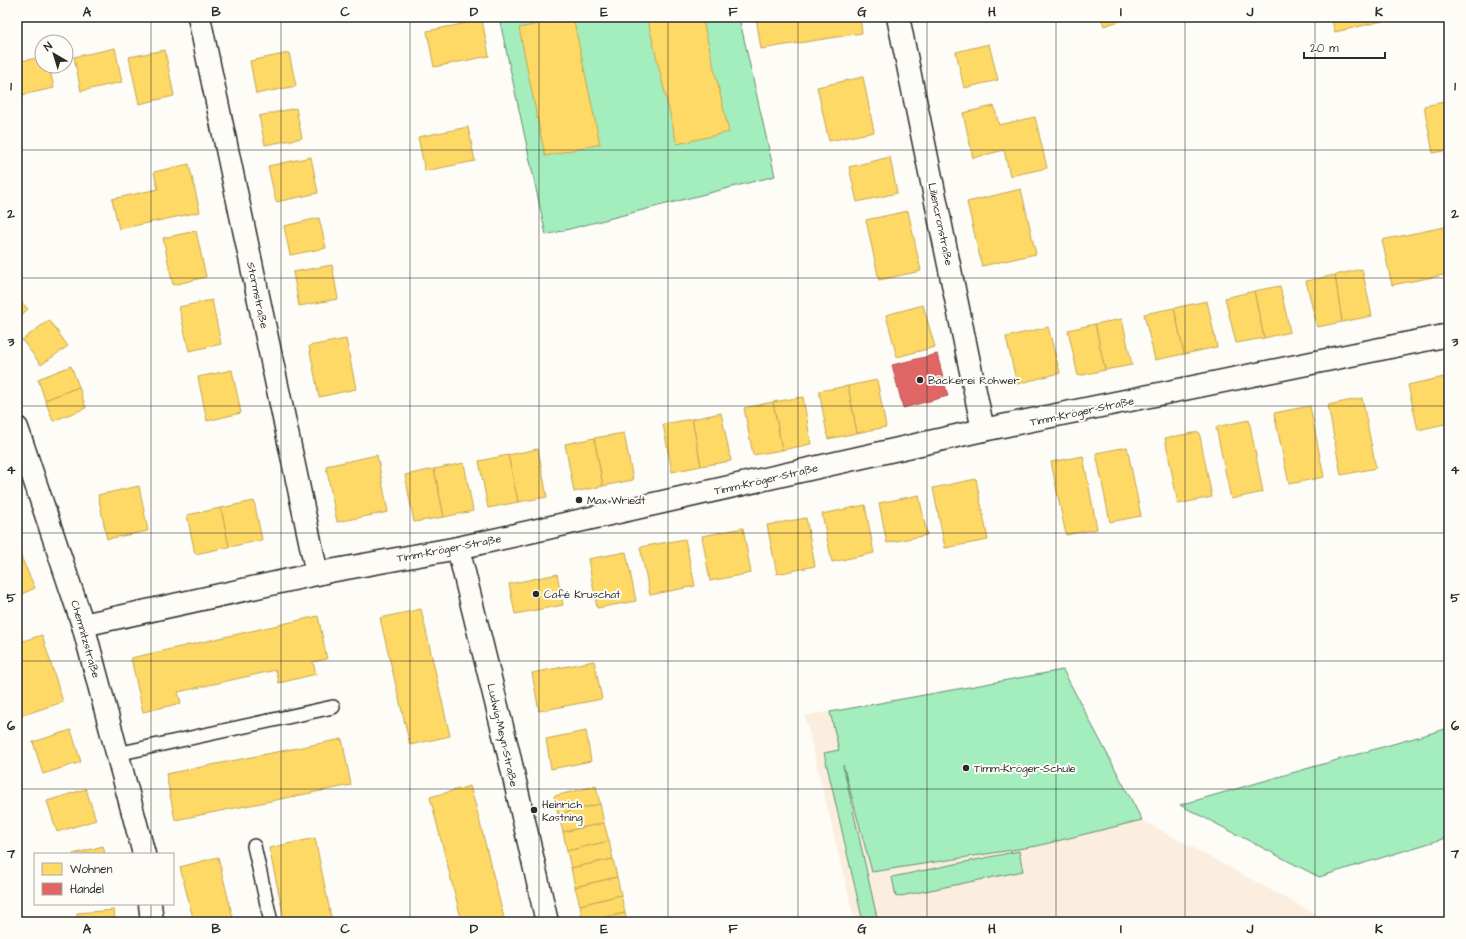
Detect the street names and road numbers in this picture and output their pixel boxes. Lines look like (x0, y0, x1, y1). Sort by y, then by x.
street label: Liliencronstraße (924, 181, 957, 267)
street label: Stormstraße (243, 260, 272, 330)
street label: Timm-Kröger-Straße (1029, 393, 1136, 431)
street label: Timm-Kröger-Straße (713, 460, 820, 500)
street label: Timm-Kröger-Straße (396, 531, 503, 567)
street label: Chemnitzstraße (67, 599, 104, 680)
street label: Ludwig-Meyn-Straße (482, 682, 522, 788)

